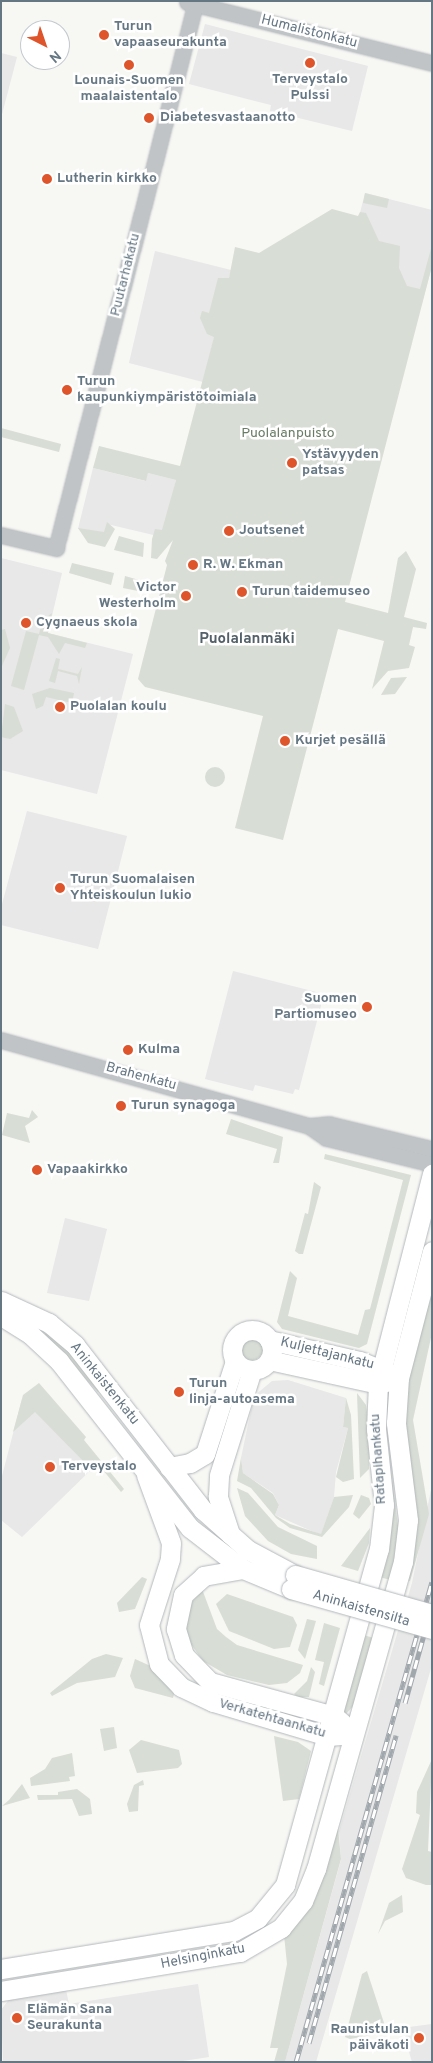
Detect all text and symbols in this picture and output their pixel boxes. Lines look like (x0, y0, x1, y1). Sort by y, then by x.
street label: Humalistonkatu (259, 12, 359, 52)
place label: Turun vapaaseurakunta (114, 19, 227, 52)
north arrow (20, 20, 70, 70)
marker: Turun vapaaseurakunta (98, 29, 110, 41)
text: N (45, 46, 64, 66)
marker: Terveystalo Pulssi (303, 56, 317, 70)
marker: Lounais-Suomen maalaistentalo (123, 59, 135, 71)
place label: Terveystalo Pulssi (272, 72, 348, 104)
place label: Lounais-Suomen maalaistentalo (74, 73, 184, 105)
place label: Diabetesvastaanotto (160, 110, 295, 126)
marker: Diabetesvastaanotto (142, 111, 156, 125)
place label: Lutherin kirkko (57, 171, 157, 187)
marker: Lutherin kirkko (41, 173, 53, 185)
street label: Puutarhakatu (108, 232, 144, 318)
place label: Turun kaupunkiympäristötoimiala (77, 374, 256, 407)
marker: Turun kaupunkiympäristötoimiala (61, 384, 73, 396)
park label: Puolalanpuisto (241, 426, 335, 442)
place label: Ystävyyden patsas (302, 447, 379, 480)
marker: Ystävyyden patsas (286, 457, 298, 469)
place label: Joutsenet (239, 523, 305, 539)
marker: Joutsenet (223, 525, 235, 537)
place label: R. W. Ekman (203, 557, 283, 573)
marker: R. W. Ekman (187, 559, 199, 571)
place label: Victor Westerholm (99, 580, 176, 612)
place label: Turun taidemuseo (252, 584, 370, 600)
marker: Turun taidemuseo (236, 586, 248, 598)
marker: Victor Westerholm (180, 590, 192, 602)
place label: Cygnaeus skola (36, 615, 138, 631)
marker: Cygnaeus skola (20, 617, 32, 629)
district label: Puolalanmäki (199, 631, 295, 649)
place label: Puolalan koulu (70, 699, 167, 715)
marker: Puolalan koulu (54, 701, 66, 713)
place label: Kurjet pesällä (295, 733, 386, 749)
marker: Kurjet pesällä (279, 735, 291, 747)
place label: Turun Suomalaisen Yhteiskoulun lukio (70, 872, 195, 904)
marker: Turun Suomalaisen Yhteiskoulun lukio (54, 882, 66, 894)
place label: Suomen Partiomuseo (274, 991, 357, 1024)
marker: Suomen Partiomuseo (361, 1001, 373, 1013)
place label: Kulma (138, 1042, 180, 1058)
marker: Kulma (122, 1044, 134, 1056)
street label: Brahenkatu (104, 1060, 178, 1094)
place label: Turun synagoga (131, 1098, 235, 1114)
marker: Turun synagoga (115, 1100, 127, 1112)
place label: Vapaakirkko (47, 1162, 128, 1178)
marker: Vapaakirkko (31, 1164, 43, 1176)
street label: Kuljettajankatu (278, 1334, 376, 1374)
street label: Aninkaistenkatu (66, 1339, 142, 1429)
place label: Turun linja-autoasema (189, 1376, 295, 1408)
marker: Turun linja-autoasema (173, 1386, 185, 1398)
street label: Ratapihankatu (367, 1413, 391, 1505)
place label: Terveystalo (61, 1459, 137, 1475)
marker: Terveystalo (43, 1460, 57, 1474)
street label: Aninkaistensilta (310, 1587, 412, 1631)
street label: Verkatehtaankatu (217, 1696, 327, 1742)
street label: Helsinginkatu (159, 1941, 247, 1973)
place label: Elämän Sana Seurakunta (27, 2002, 112, 2034)
marker: Elämän Sana Seurakunta (11, 2012, 23, 2024)
place label: Raunistulan päiväkoti (330, 2022, 409, 2054)
marker: Raunistulan päiväkoti (413, 2032, 425, 2044)

